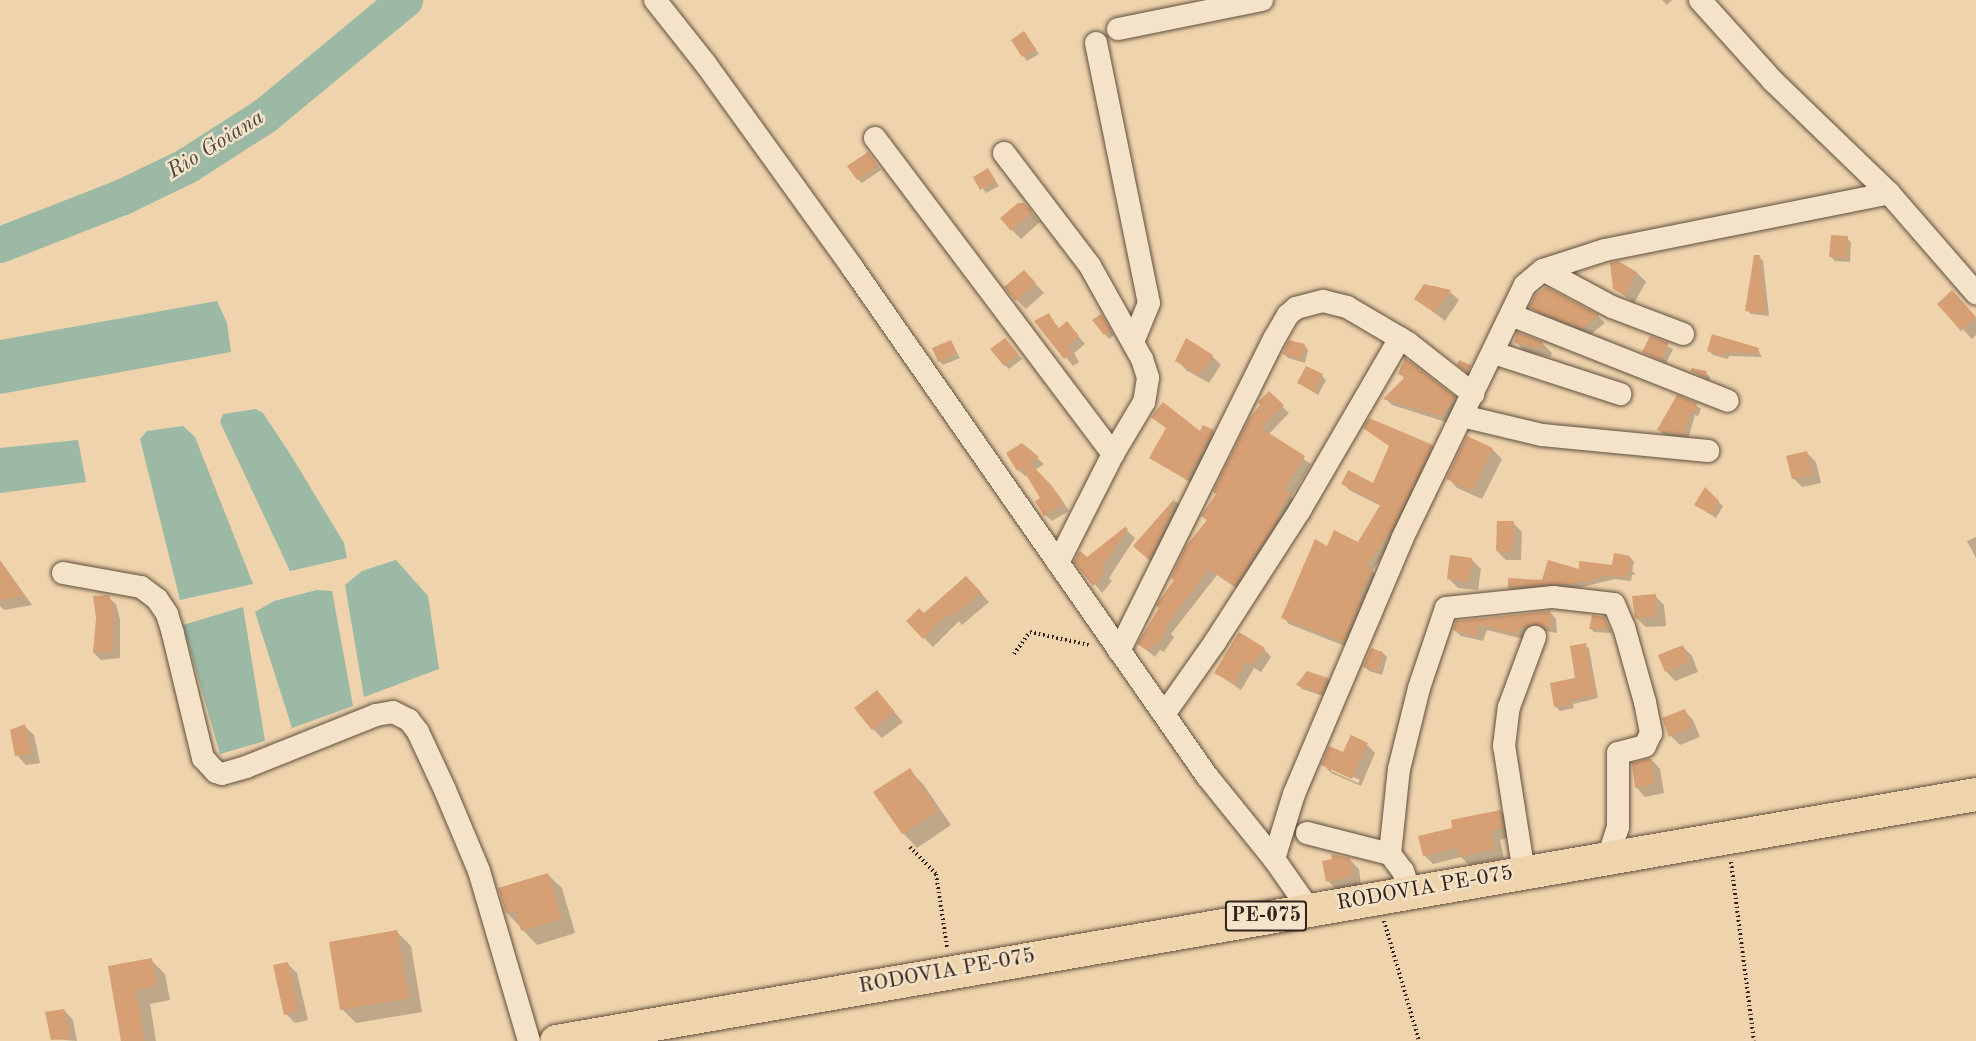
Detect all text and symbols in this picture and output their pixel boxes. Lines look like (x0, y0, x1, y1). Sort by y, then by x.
water label: Rio Goiana (163, 105, 269, 185)
street label: RODOVIA PE-075 (1335, 861, 1515, 917)
road number: PE-075 (1224, 899, 1308, 933)
street label: RODOVIA PE-075 (857, 944, 1037, 1000)

